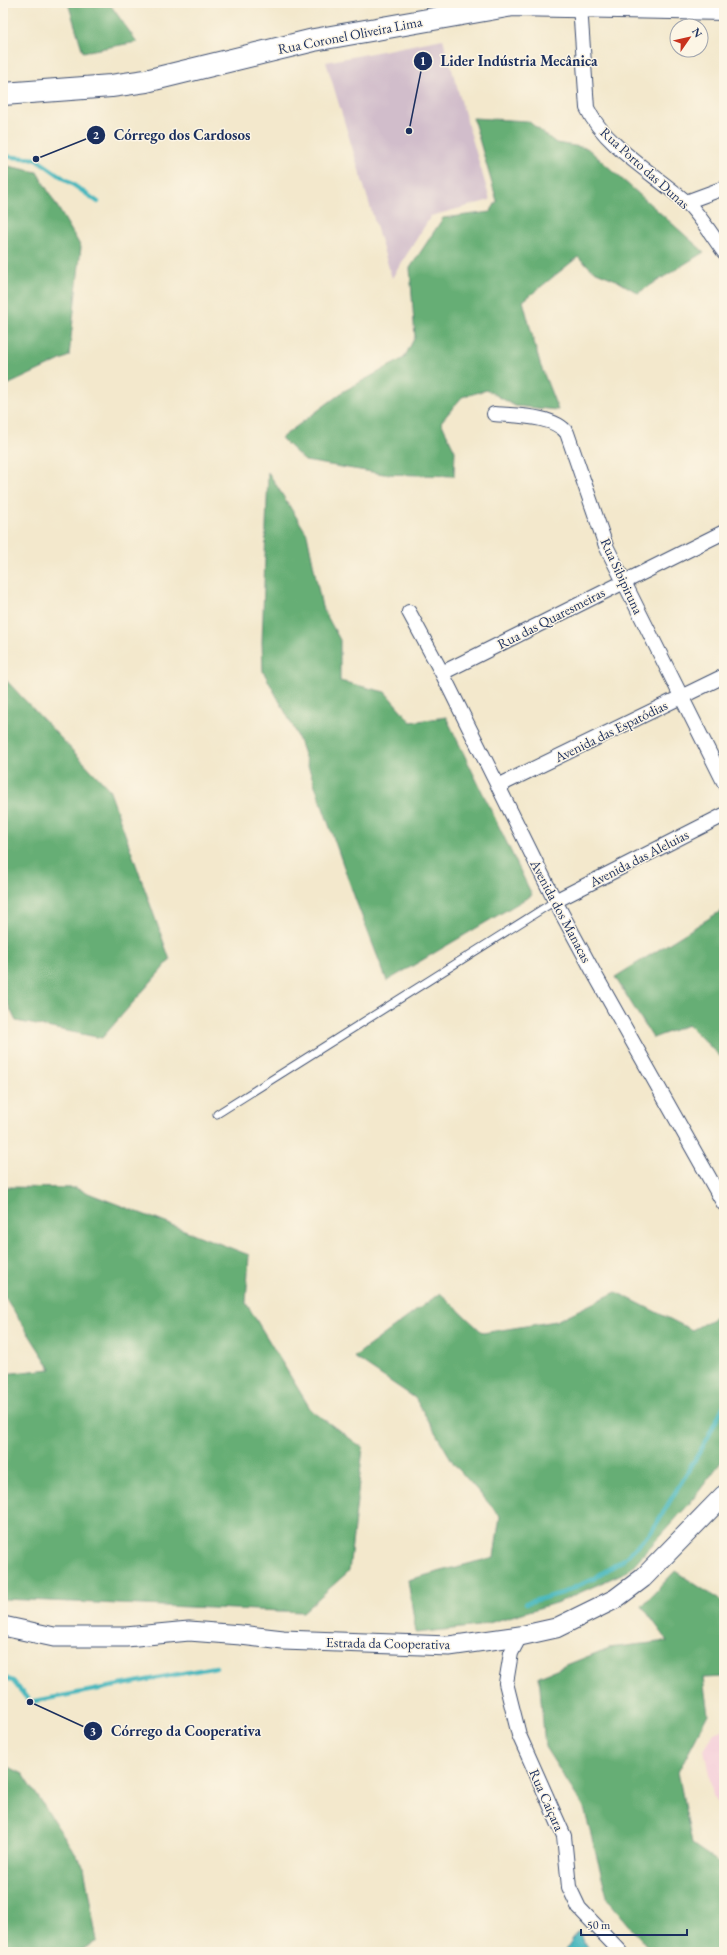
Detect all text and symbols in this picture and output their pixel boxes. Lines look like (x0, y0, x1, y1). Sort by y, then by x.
street label: Rua Coronel Oliveira Lima (276, 12, 424, 58)
north arrow (669, 18, 709, 58)
text: N (689, 25, 706, 40)
callout: Lider Indústria Mecânica (413, 47, 606, 74)
text: Lider Indústria Mecânica (440, 51, 598, 70)
text: 1 (420, 53, 426, 69)
callout: Córrego dos Cardosos (86, 121, 259, 148)
street label: Rua Porto das Dunas (597, 123, 694, 213)
text: Córrego dos Cardosos (114, 125, 250, 144)
text: 2 (93, 127, 100, 143)
street label: Rua Sibipiruna (597, 535, 648, 617)
street label: Rua das Quaresmeiras (494, 583, 608, 653)
street label: Avenida das Espatódias (551, 696, 671, 767)
street label: Avenida das Aleluias (585, 825, 692, 891)
street label: Avenida dos Manacas (526, 856, 596, 966)
street label: Estrada da Cooperativa (326, 1633, 451, 1653)
callout: Córrego da Cooperativa (83, 1717, 269, 1744)
text: Córrego da Cooperativa (111, 1721, 261, 1740)
text: 3 (90, 1723, 96, 1739)
street label: Rua Caiçara (525, 1766, 569, 1834)
scale bar (581, 1911, 687, 1937)
text: 50 m (587, 1917, 611, 1933)

